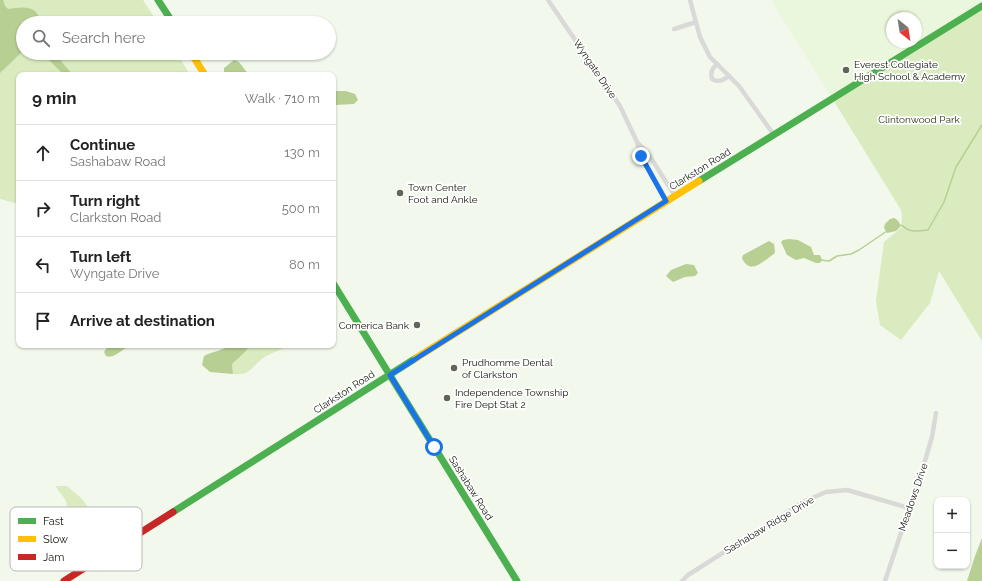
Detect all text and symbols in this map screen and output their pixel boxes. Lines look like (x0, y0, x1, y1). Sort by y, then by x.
north arrow (886, 12, 922, 48)
search box (16, 16, 336, 60)
icon: search (30, 27, 52, 49)
text: Search here (62, 29, 145, 47)
street label: Wyngate Drive (571, 37, 619, 101)
place label: Everest Collegiate High School & Academy (854, 59, 966, 82)
marker: Everest Collegiate High School & Academy (841, 65, 851, 75)
text: 9 min (32, 88, 77, 108)
text: Walk · 710 m (245, 91, 320, 106)
park label: Clintonwood Park (878, 114, 960, 125)
text: Continue (70, 136, 135, 154)
icon: ahead (32, 142, 54, 164)
text: 130 m (284, 145, 320, 160)
street label: Clarkston Road (667, 146, 733, 192)
route end (632, 147, 650, 165)
text: Sashabaw Road (70, 154, 166, 169)
place label: Town Center Foot and Ankle (408, 182, 478, 205)
marker: Town Center Foot and Ankle (395, 188, 405, 198)
text: Turn right (70, 192, 140, 210)
icon: right (32, 198, 54, 220)
text: 500 m (282, 201, 320, 216)
text: Clarkston Road (70, 210, 161, 225)
text: Turn left (70, 248, 131, 266)
icon: left (32, 254, 54, 276)
text: 80 m (289, 257, 320, 272)
text: Wyngate Drive (70, 266, 159, 281)
icon: arrive (32, 310, 54, 332)
text: Arrive at destination (70, 312, 215, 330)
place label: Comerica Bank (339, 320, 410, 331)
marker: Comerica Bank (412, 320, 422, 330)
place label: Prudhomme Dental of Clarkston (462, 357, 553, 380)
marker: Prudhomme Dental of Clarkston (449, 363, 459, 373)
street label: Clarkston Road (312, 368, 376, 416)
place label: Independence Township Fire Dept Stat 2 (455, 387, 568, 410)
marker: Independence Township Fire Dept Stat 2 (442, 393, 452, 403)
route start (425, 438, 443, 456)
street label: Sashabaw Road (447, 454, 495, 522)
street label: Meadows Drive (896, 461, 930, 532)
street label: Sashabaw Ridge Drive (722, 494, 816, 556)
map controls (934, 497, 970, 569)
button: + (934, 497, 970, 533)
legend (10, 507, 142, 571)
text: Fast (43, 515, 64, 528)
text: Slow (43, 533, 68, 546)
button: − (934, 533, 970, 569)
text: Jam (43, 551, 64, 564)

